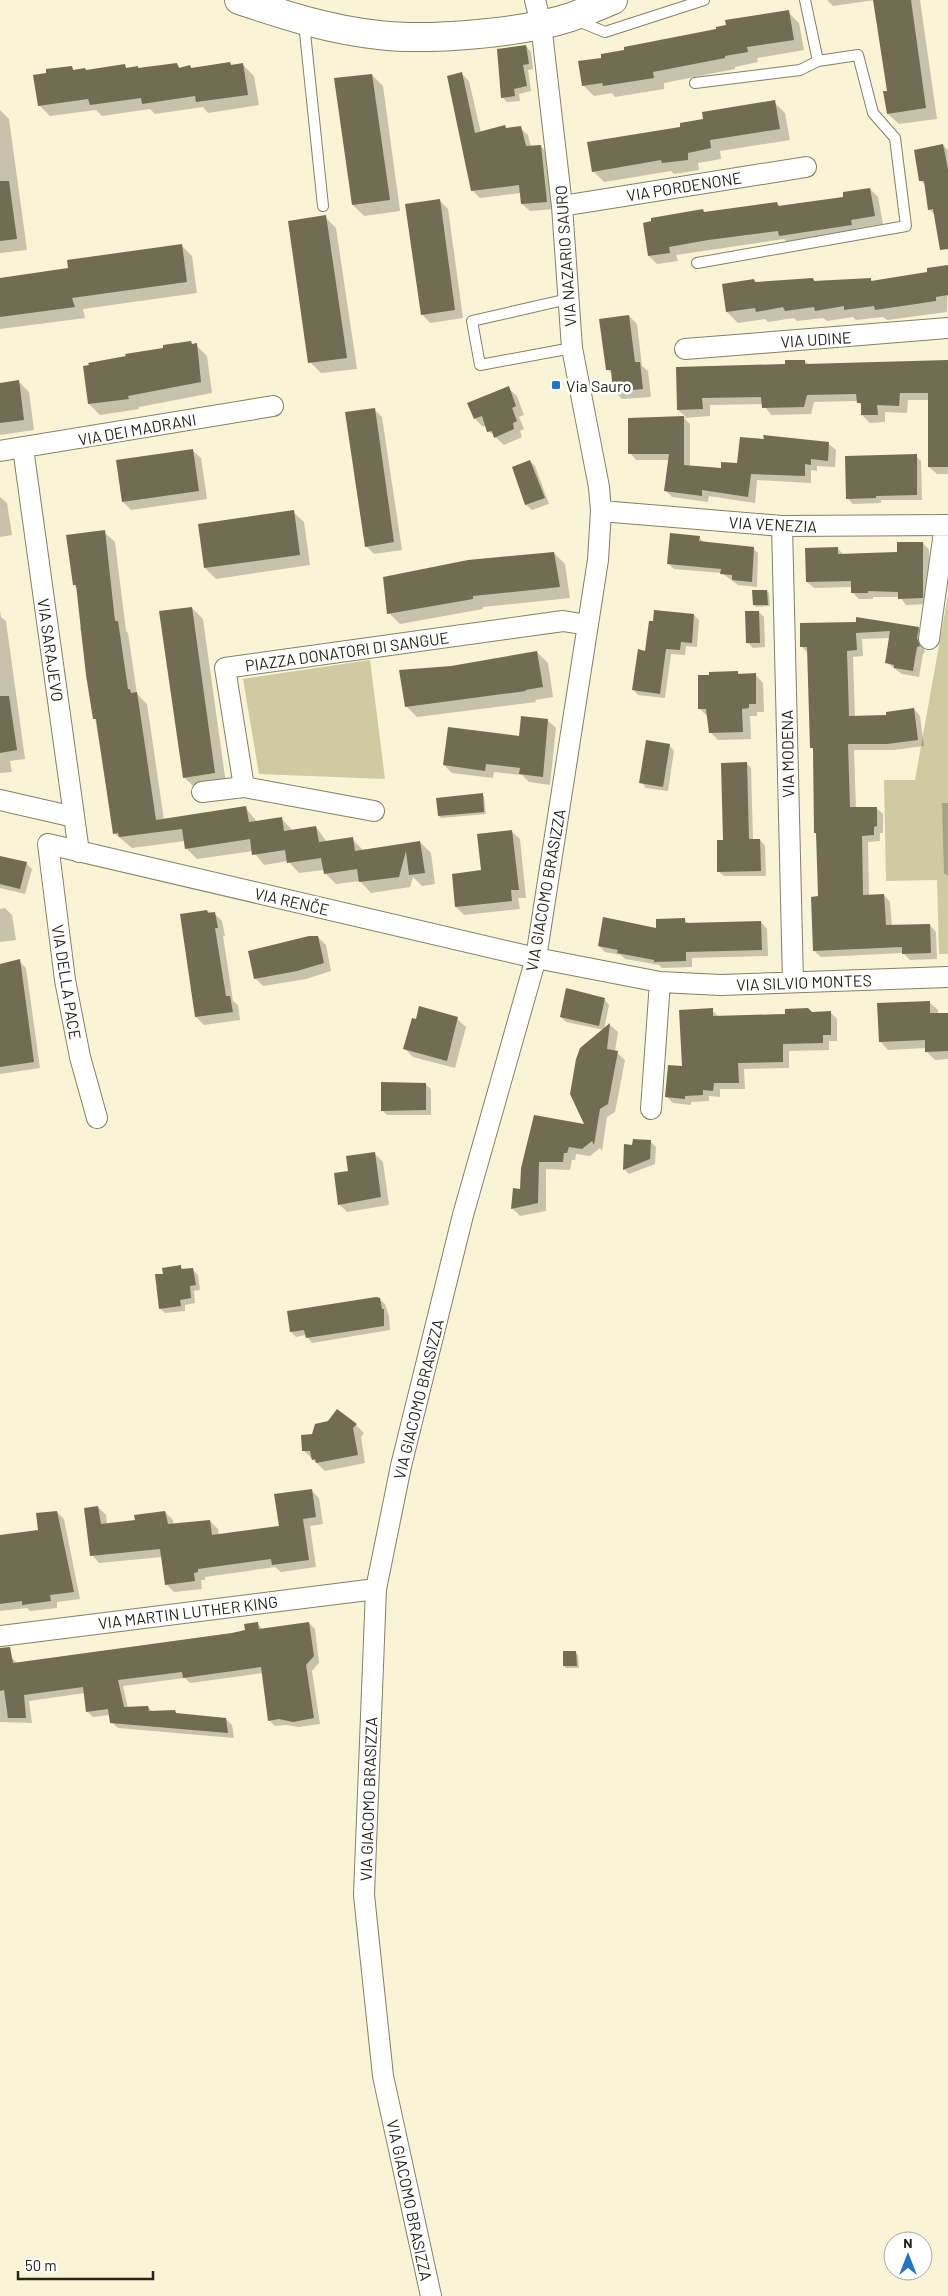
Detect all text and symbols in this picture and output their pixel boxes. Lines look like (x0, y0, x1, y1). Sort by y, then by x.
street label: VIA PORDENONE (625, 168, 743, 204)
street label: VIA NAZARIO SAURO (551, 185, 579, 327)
street label: VIA UDINE (780, 327, 852, 351)
place label: Via Sauro (566, 376, 631, 395)
marker: Via Sauro (550, 379, 562, 391)
street label: VIA DEI MADRANI (77, 409, 197, 449)
street label: VIA VENEZIA (728, 512, 818, 536)
street label: VIA SARAJEVO (34, 597, 68, 703)
street label: PIAZZA DONATORI DI SANGUE (244, 627, 450, 675)
street label: VIA MODENA (777, 710, 797, 798)
street label: VIA GIACOMO BRASIZZA (521, 807, 569, 973)
street label: VIA RENČE (253, 883, 331, 919)
street label: VIA DELLA PACE (49, 923, 85, 1041)
street label: VIA SILVIO MONTES (736, 970, 872, 994)
street label: VIA GIACOMO BRASIZZA (389, 1317, 447, 1481)
street label: VIA MARTIN LUTHER KING (97, 1592, 279, 1632)
street label: VIA GIACOMO BRASIZZA (356, 1716, 380, 1882)
street label: VIA GIACOMO BRASIZZA (384, 2118, 436, 2283)
north arrow (883, 2231, 933, 2281)
text: N (903, 2234, 913, 2251)
scale bar (18, 2248, 152, 2280)
text: 50 m (25, 2256, 57, 2274)

